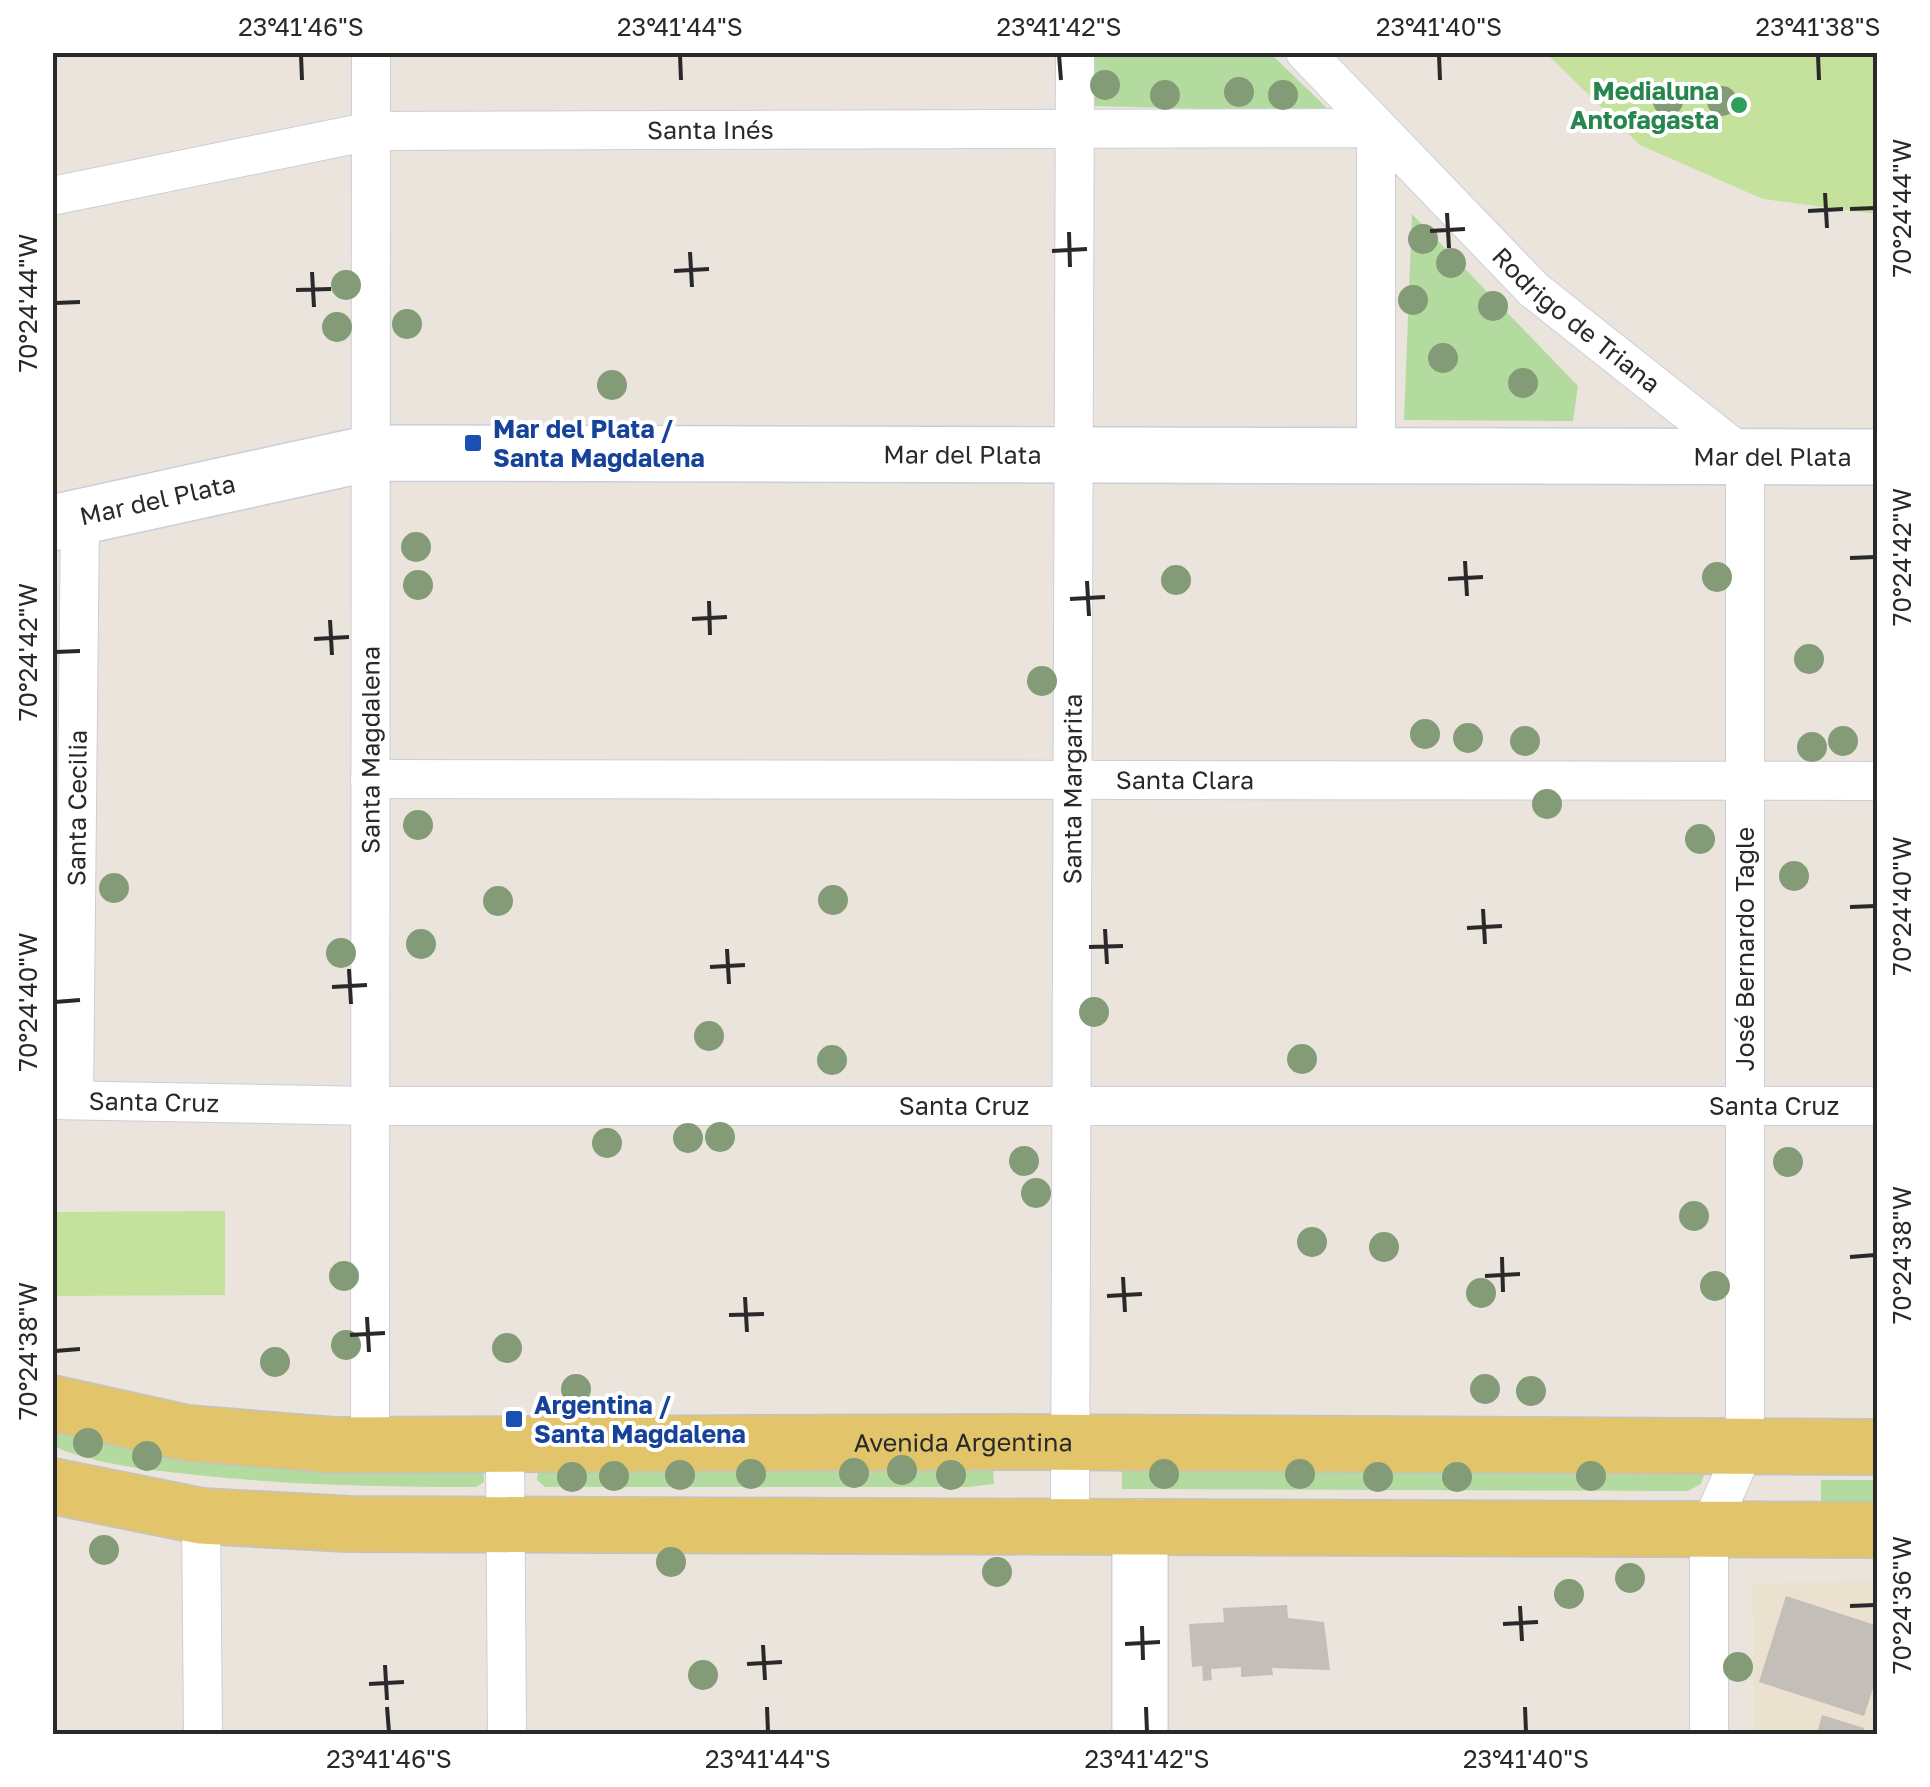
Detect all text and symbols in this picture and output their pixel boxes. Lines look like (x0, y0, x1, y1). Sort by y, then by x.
text: 23°41'46"S (238, 11, 364, 42)
text: 23°41'44"S (617, 11, 743, 42)
text: 23°41'42"S (996, 11, 1122, 42)
text: 23°41'40"S (1376, 11, 1502, 42)
text: 23°41'38"S (1755, 11, 1881, 42)
place label: Medialuna Antofagasta (1570, 75, 1719, 135)
marker: Medialuna Antofagasta (1728, 94, 1750, 116)
street label: Santa Inés (647, 114, 774, 145)
text: 70°24'44"W (1886, 139, 1917, 277)
text: 70°24'44"W (12, 234, 43, 372)
street label: Rodrigo de Triana (1486, 241, 1667, 399)
place label: Mar del Plata / Santa Magdalena (493, 413, 705, 473)
marker: Mar del Plata / Santa Magdalena (462, 432, 484, 454)
street label: Mar del Plata (883, 438, 1042, 470)
street label: Mar del Plata (1693, 441, 1852, 472)
street label: Mar del Plata (77, 467, 238, 531)
text: 70°24'42"W (1886, 488, 1917, 626)
text: 70°24'42"W (12, 583, 43, 721)
street label: Santa Magdalena (354, 646, 386, 854)
street label: Santa Margarita (1056, 693, 1088, 885)
street label: Santa Cecilia (60, 730, 93, 886)
street label: Santa Clara (1116, 764, 1254, 795)
street label: José Bernardo Tagle (1729, 827, 1760, 1071)
text: 70°24'40"W (1886, 837, 1917, 975)
text: 70°24'40"W (12, 933, 43, 1071)
street label: Santa Cruz (89, 1085, 219, 1118)
street label: Santa Cruz (899, 1090, 1029, 1121)
street label: Santa Cruz (1709, 1090, 1839, 1121)
text: 70°24'38"W (1886, 1186, 1917, 1324)
text: 70°24'38"W (12, 1282, 43, 1420)
place label: Argentina / Santa Magdalena (534, 1389, 746, 1449)
marker: Argentina / Santa Magdalena (503, 1408, 525, 1430)
street label: Avenida Argentina (854, 1426, 1073, 1458)
text: 70°24'36"W (1886, 1536, 1917, 1674)
text: 23°41'46"S (326, 1743, 452, 1774)
text: 23°41'44"S (705, 1743, 831, 1774)
text: 23°41'42"S (1084, 1743, 1210, 1774)
text: 23°41'40"S (1463, 1743, 1589, 1774)

